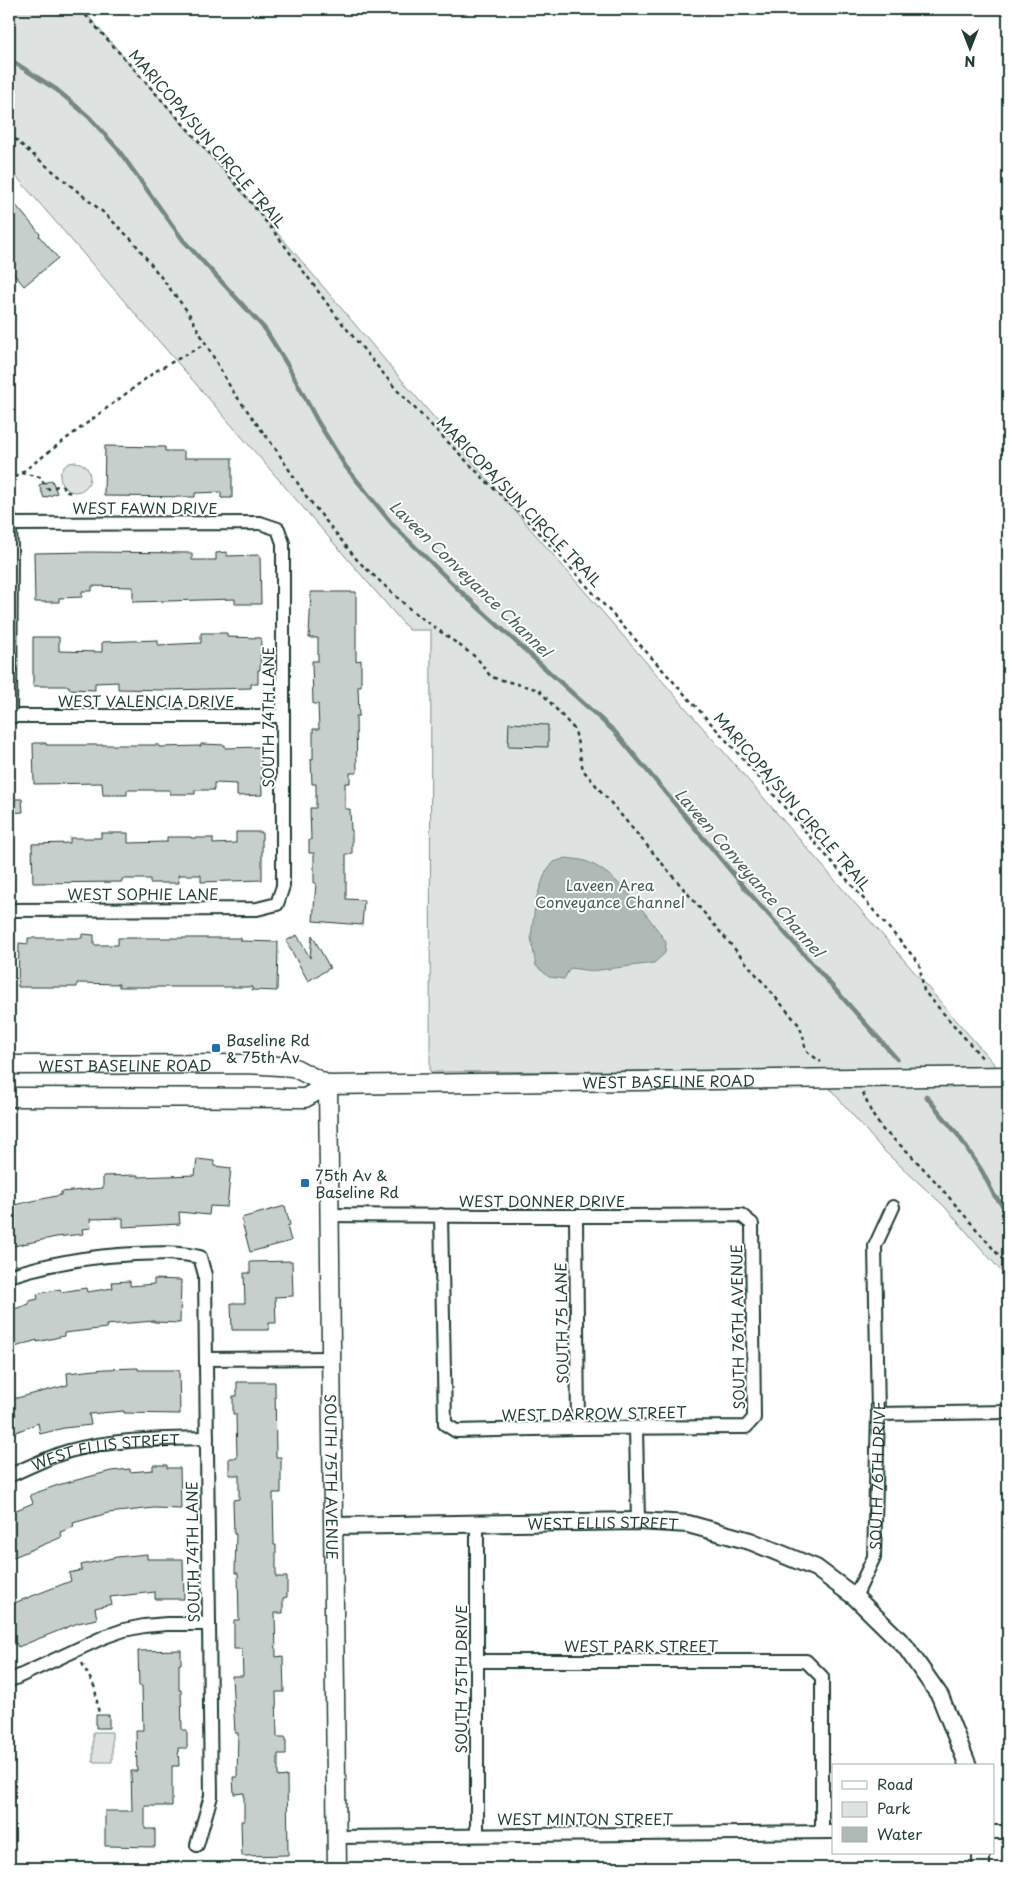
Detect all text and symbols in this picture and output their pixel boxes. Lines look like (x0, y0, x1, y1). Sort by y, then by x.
north arrow (944, 22, 994, 72)
street label: MARICOPA/SUN CIRCLE TRAIL (124, 44, 292, 233)
text: N (964, 51, 976, 72)
street label: MARICOPA/SUN CIRCLE TRAIL (432, 410, 608, 592)
water label: Laveen Conveyance Channel (385, 494, 559, 664)
street label: WEST FAWN DRIVE (72, 496, 218, 519)
street label: SOUTH 74TH LANE (256, 646, 279, 788)
street label: WEST VALENCIA DRIVE (58, 689, 234, 712)
street label: MARICOPA/SUN CIRCLE TRAIL (709, 707, 877, 896)
water label: Laveen Conveyance Channel (670, 782, 832, 964)
park label: Laveen Area Conveyance Channel (535, 873, 685, 913)
street label: WEST SOPHIE LANE (67, 882, 219, 905)
place label: Baseline Rd & 75th Av (226, 1028, 310, 1068)
marker: Baseline Rd & 75th Av (210, 1042, 222, 1054)
street label: WEST BASELINE ROAD (38, 1053, 212, 1076)
street label: WEST BASELINE ROAD (582, 1068, 755, 1093)
place label: 75th Av & Baseline Rd (315, 1163, 399, 1203)
marker: 75th Av & Baseline Rd (299, 1177, 311, 1189)
street label: WEST DONNER DRIVE (459, 1189, 625, 1212)
street label: SOUTH 76TH AVENUE (724, 1244, 750, 1410)
street label: SOUTH 75 LANE (548, 1262, 574, 1384)
street label: SOUTH 75TH AVENUE (320, 1394, 345, 1560)
street label: WEST DARROW STREET (501, 1400, 687, 1426)
street label: SOUTH 76TH DRIVE (863, 1401, 890, 1550)
street label: WEST ELLIS STREET (28, 1427, 181, 1476)
street label: SOUTH 74TH LANE (179, 1481, 205, 1623)
street label: WEST ELLIS STREET (527, 1509, 680, 1535)
street label: SOUTH 75TH DRIVE (449, 1604, 472, 1754)
street label: WEST PARK STREET (564, 1634, 719, 1657)
legend (832, 1764, 994, 1854)
text: Road (877, 1772, 913, 1795)
text: Park (877, 1796, 911, 1819)
street label: WEST MINTON STREET (497, 1807, 674, 1830)
text: Water (877, 1822, 922, 1845)

